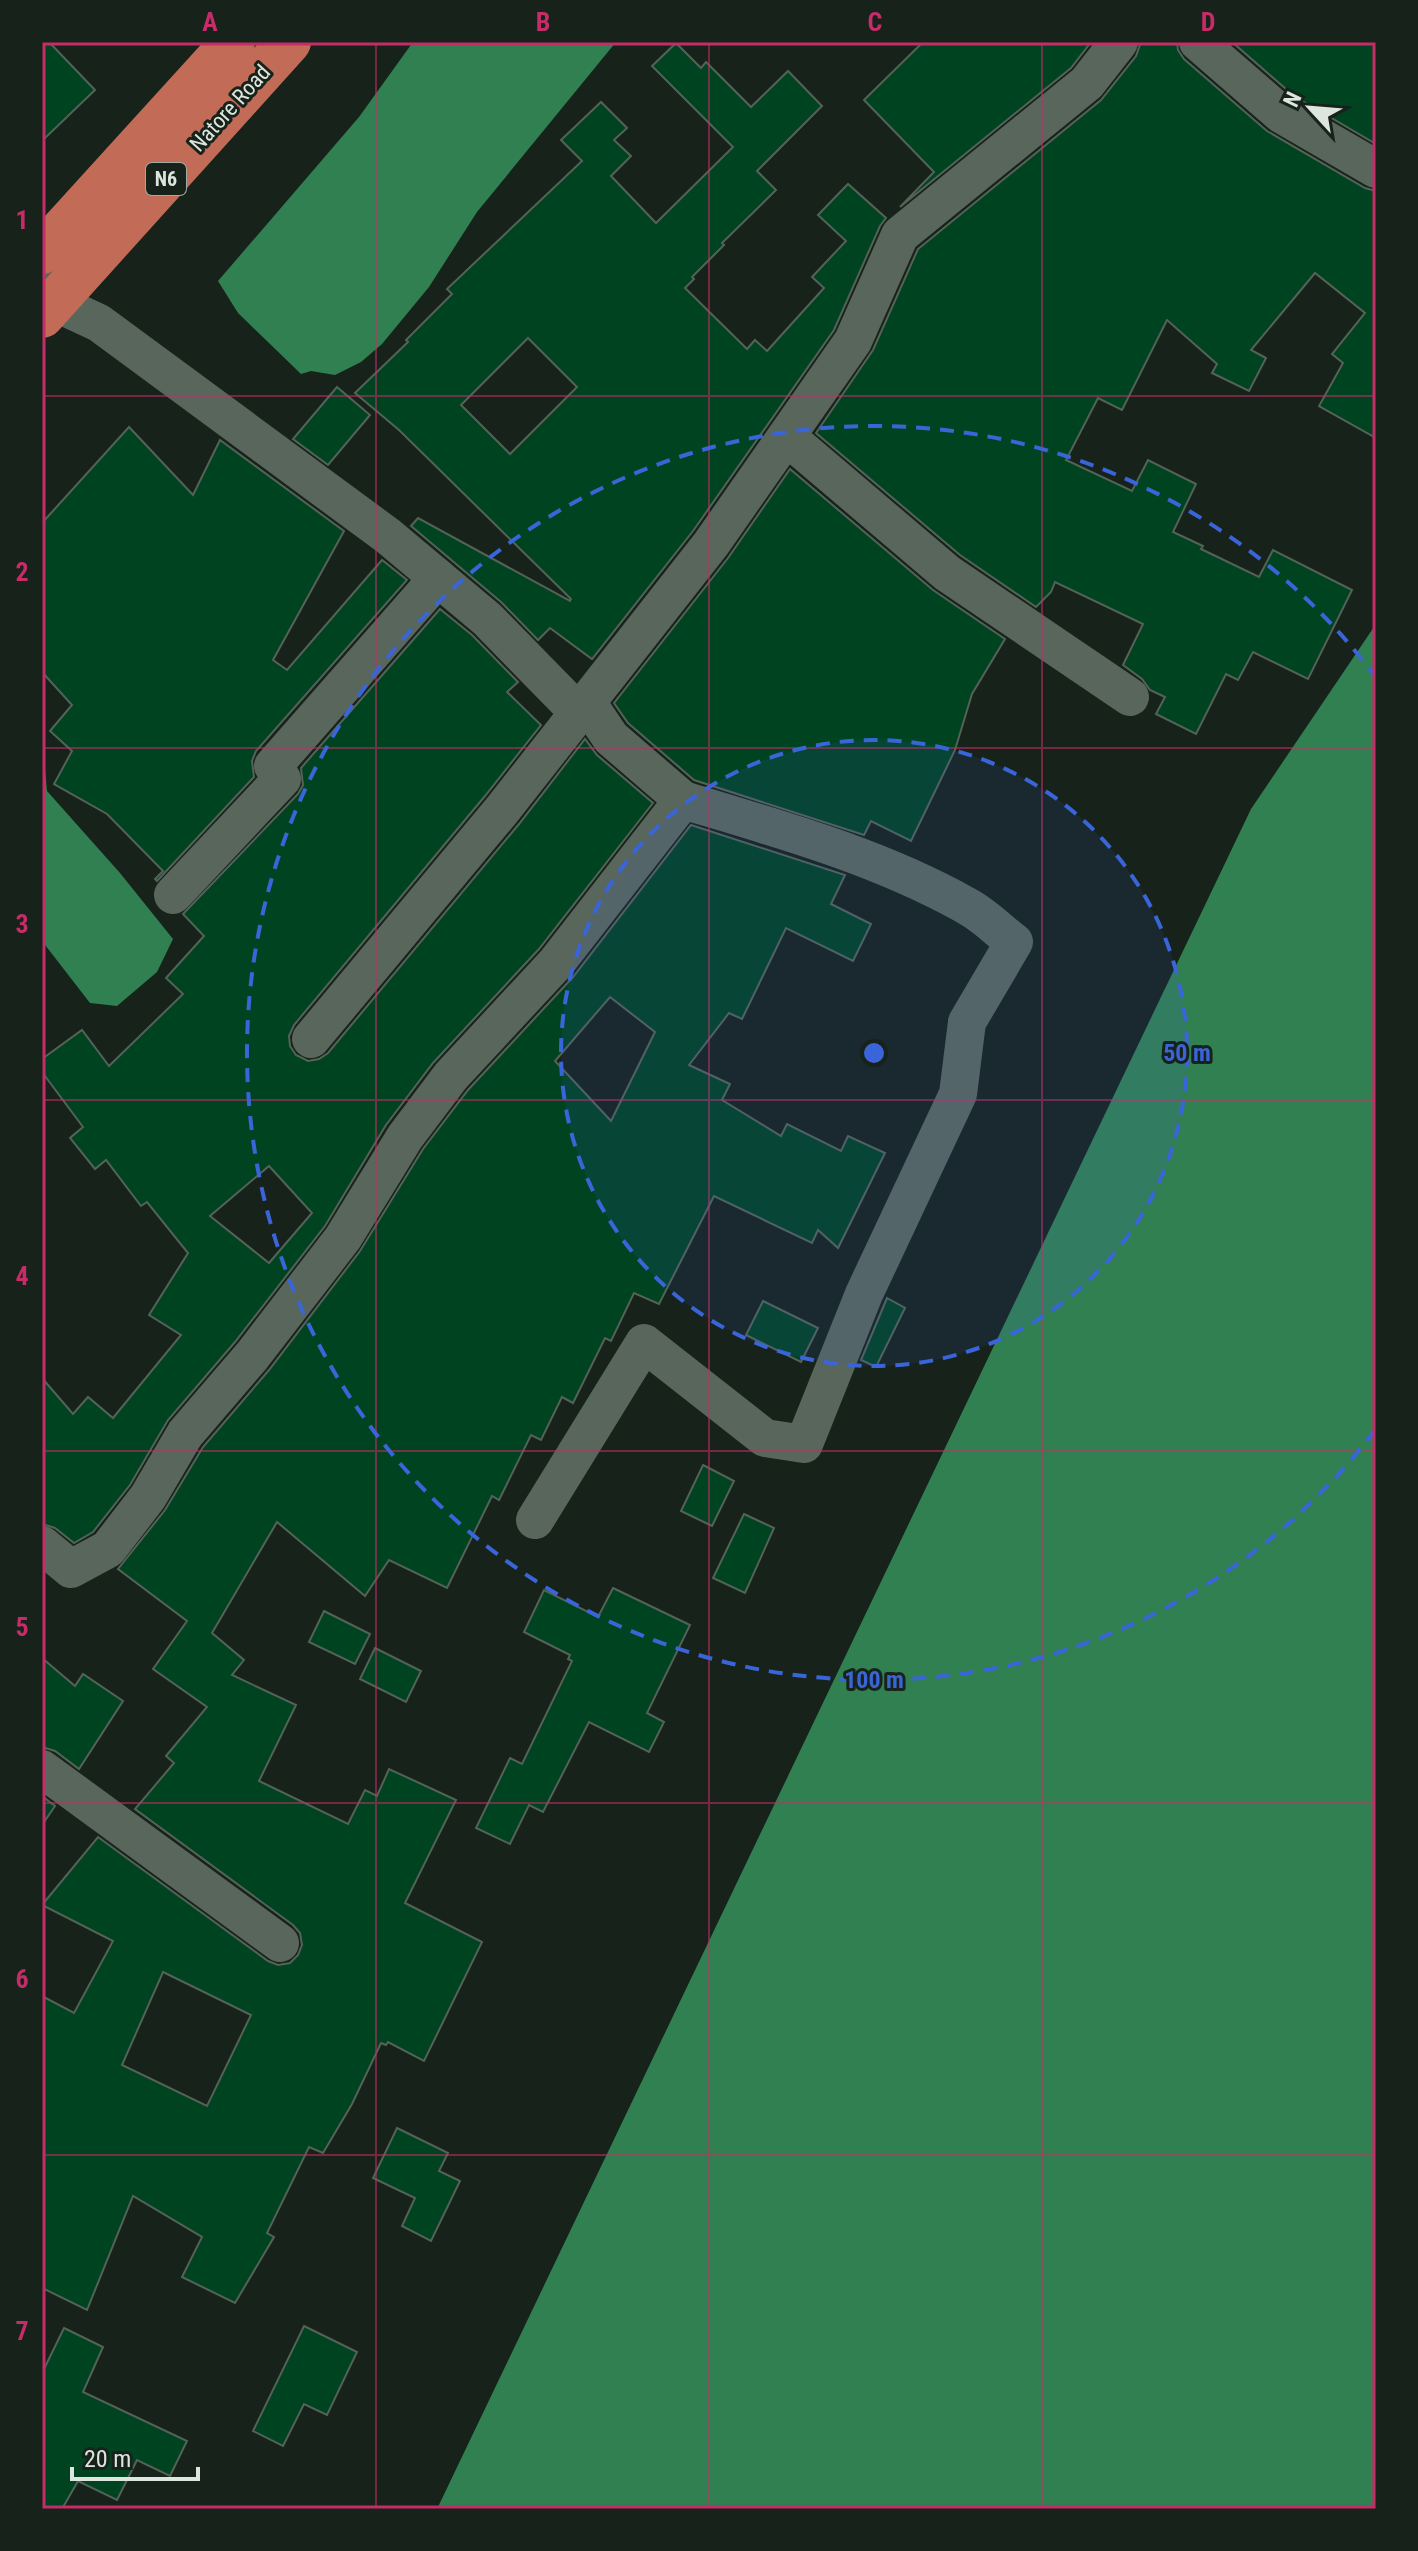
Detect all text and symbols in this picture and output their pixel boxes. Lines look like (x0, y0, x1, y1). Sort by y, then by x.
text: A (202, 7, 218, 37)
text: B (536, 7, 550, 37)
text: C (868, 7, 883, 37)
text: D (1201, 7, 1215, 37)
street label: Natore Road (185, 60, 275, 156)
north arrow (1270, 68, 1350, 148)
text: N (1278, 88, 1307, 111)
road number: N6 (146, 163, 186, 195)
text: 1 (15, 205, 29, 235)
text: 2 (15, 557, 29, 587)
text: 3 (15, 909, 29, 939)
centre of rings (860, 1039, 888, 1067)
text: 50 m (1163, 1039, 1211, 1067)
text: 4 (15, 1261, 29, 1291)
text: 5 (15, 1612, 29, 1642)
text: 100 m (844, 1666, 904, 1694)
text: 6 (15, 1964, 29, 1994)
text: 7 (15, 2316, 29, 2346)
scale bar (72, 2431, 198, 2481)
text: 20 m (84, 2445, 131, 2473)

